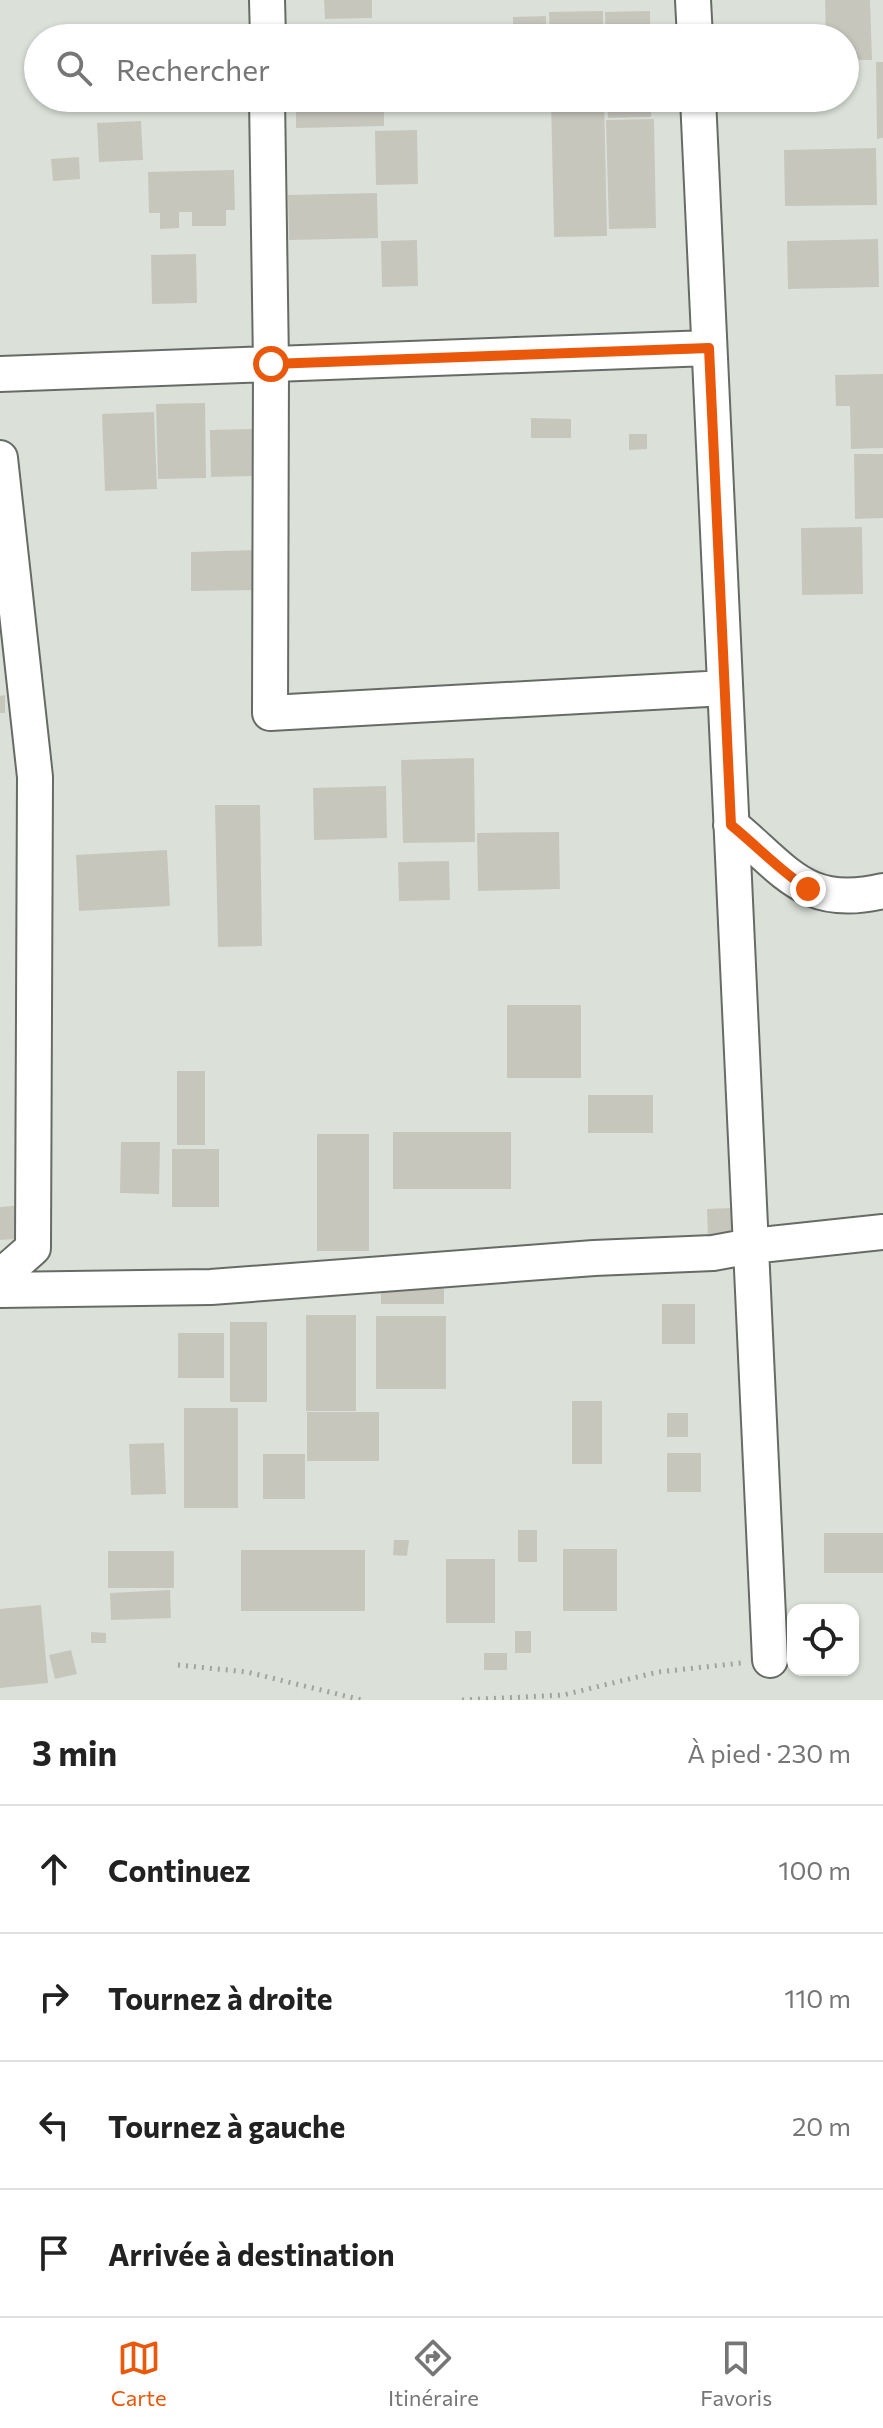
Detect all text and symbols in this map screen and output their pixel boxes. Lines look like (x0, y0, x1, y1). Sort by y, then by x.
search box (24, 24, 859, 112)
icon: search (52, 46, 96, 90)
text: Rechercher (116, 50, 270, 87)
route start (253, 346, 289, 382)
route end (790, 871, 826, 907)
map controls (787, 1604, 859, 1676)
button: locate (787, 1604, 859, 1676)
text: 3 min (32, 1731, 117, 1773)
text: À pied · 230 m (687, 1737, 851, 1768)
icon: ahead (32, 1847, 76, 1891)
text: Continuez (108, 1851, 251, 1888)
text: 100 m (778, 1854, 851, 1885)
icon: right (32, 1975, 76, 2019)
text: Tournez à droite (108, 1979, 332, 2016)
text: 110 m (784, 1982, 851, 2013)
icon: left (32, 2103, 76, 2147)
text: Tournez à gauche (108, 2107, 345, 2144)
text: 20 m (792, 2110, 851, 2141)
icon: arrive (32, 2231, 76, 2275)
text: Arrivée à destination (108, 2235, 395, 2272)
tab: Carte (111, 2336, 167, 2411)
tab: Itinéraire (388, 2336, 479, 2411)
tab: Favoris (700, 2336, 772, 2411)

